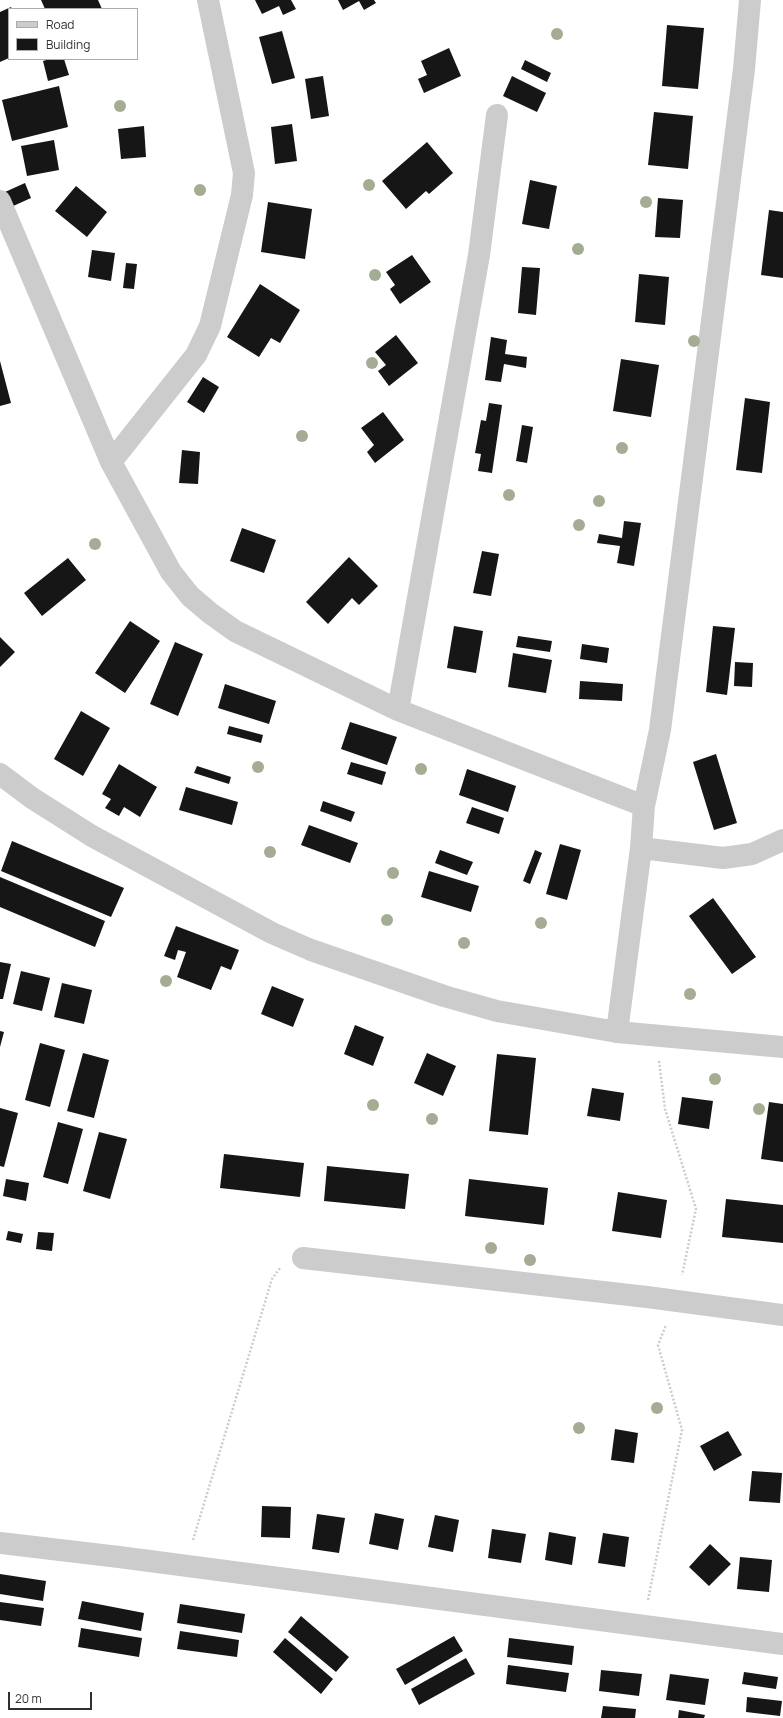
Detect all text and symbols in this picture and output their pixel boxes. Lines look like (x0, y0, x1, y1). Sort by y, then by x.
legend (8, 8, 138, 60)
text: Road (46, 16, 74, 33)
text: Building (46, 36, 90, 53)
scale bar (10, 1684, 94, 1710)
text: 20 m (15, 1690, 42, 1707)

